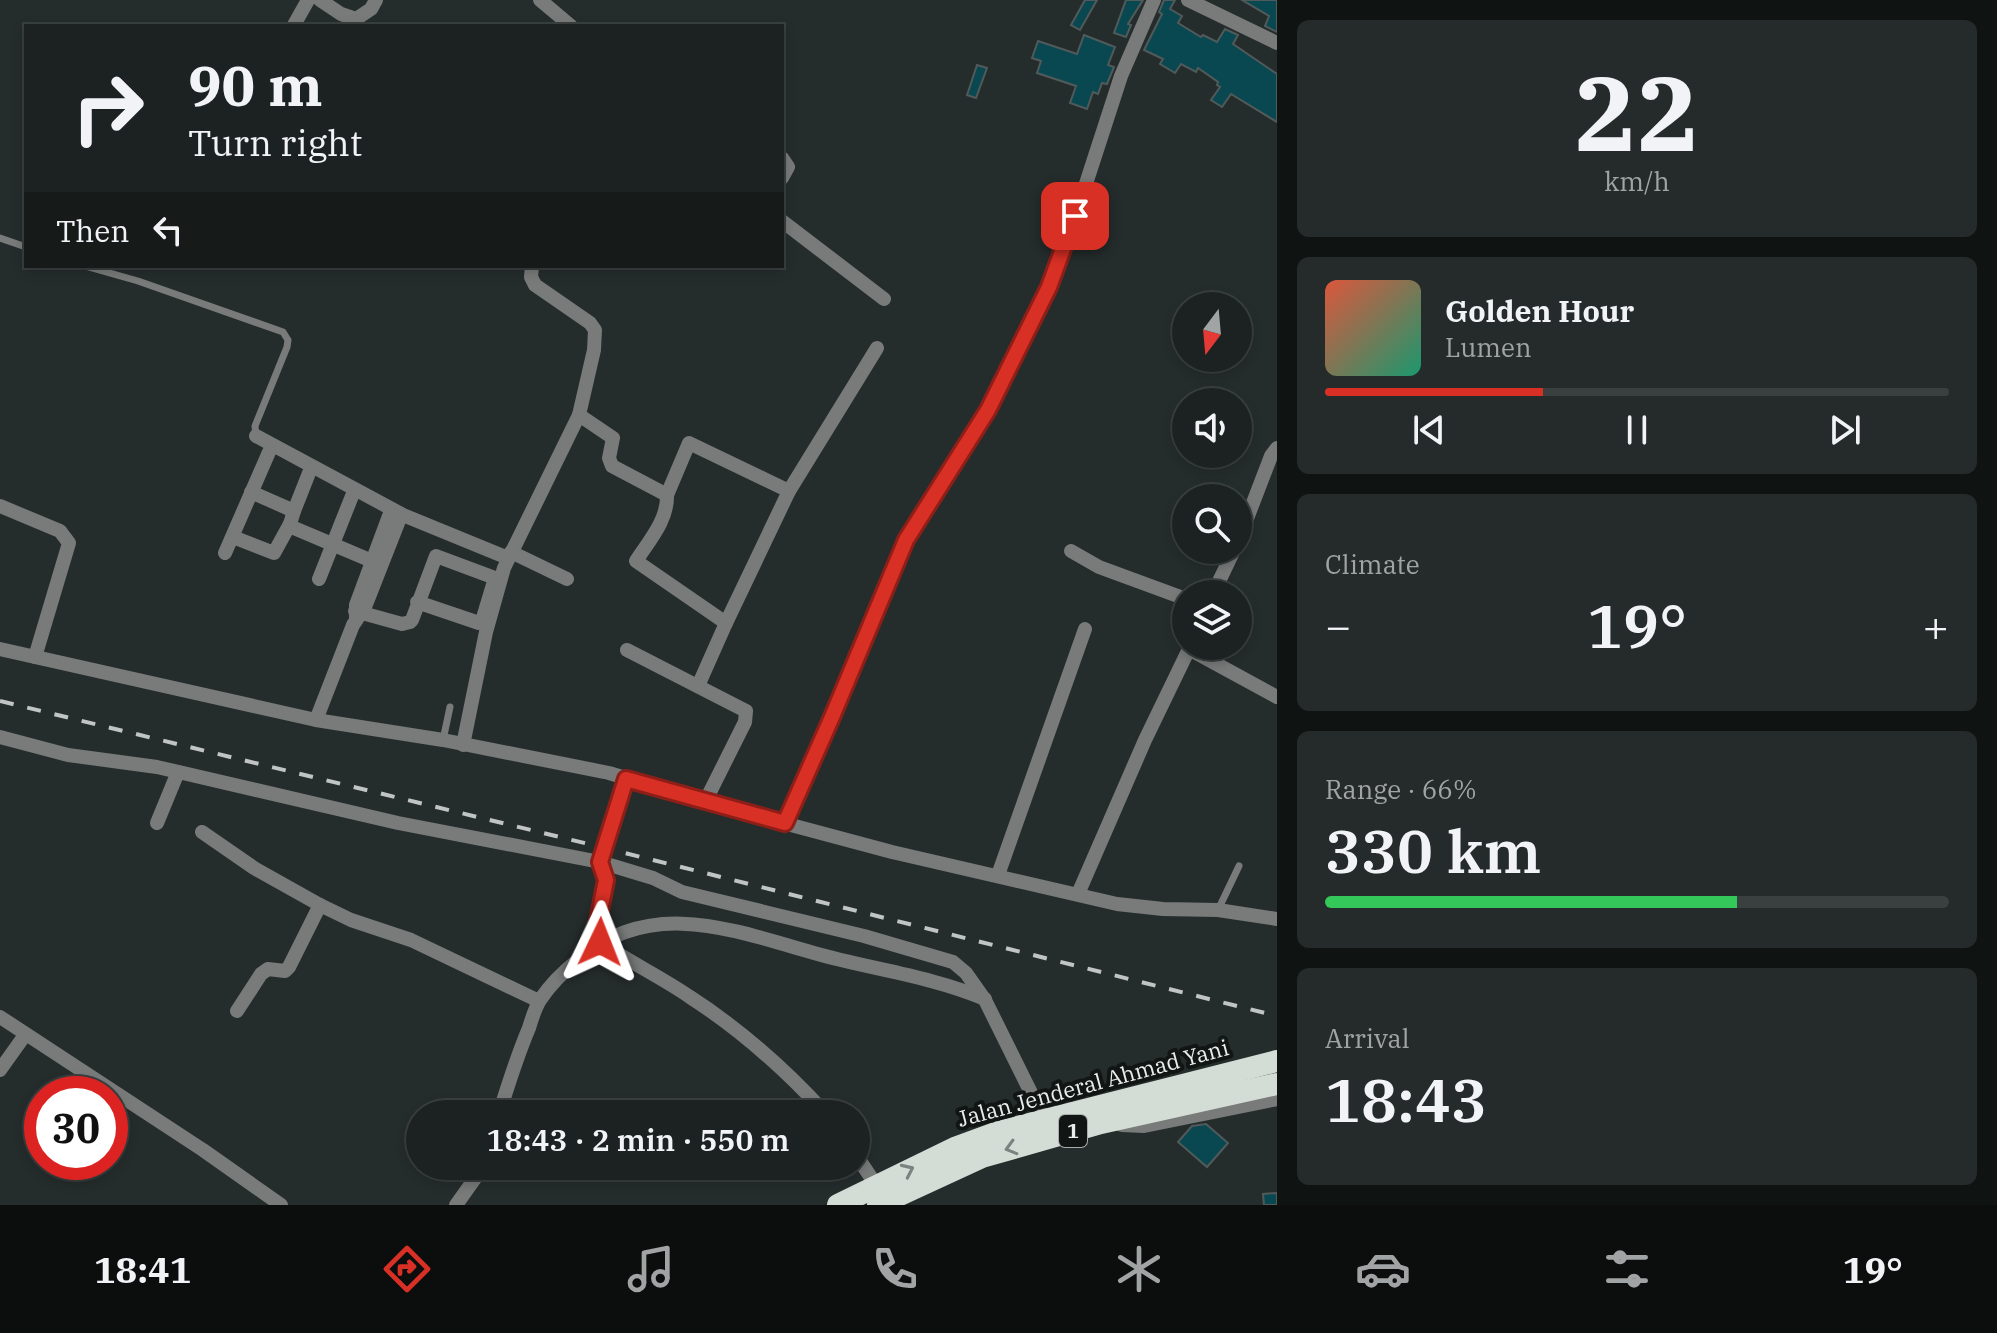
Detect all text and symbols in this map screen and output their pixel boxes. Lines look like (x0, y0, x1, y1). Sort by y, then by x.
text: 22 (1575, 44, 1699, 180)
text: 90 m (188, 49, 323, 121)
icon: right (56, 56, 160, 160)
text: Turn right (188, 119, 362, 166)
text: km/h (1604, 164, 1670, 198)
pin (1041, 182, 1109, 250)
icon: arrive (1053, 194, 1097, 238)
icon: left (146, 208, 190, 252)
text: Then (56, 211, 130, 250)
text: Golden Hour (1445, 291, 1634, 330)
north arrow (1172, 292, 1252, 372)
map controls (1172, 292, 1252, 660)
text: Lumen (1445, 330, 1532, 364)
button: sound (1172, 388, 1252, 468)
icon: previous (1407, 408, 1451, 452)
icon: pause (1615, 408, 1659, 452)
icon: next (1823, 408, 1867, 452)
button: search (1172, 484, 1252, 564)
text: Climate (1325, 547, 1420, 581)
button: layers (1172, 580, 1252, 660)
text: 19° (1587, 586, 1687, 665)
text: − (1325, 597, 1351, 654)
text: + (1923, 597, 1949, 654)
text: Range · 66% (1325, 772, 1477, 806)
text: 330 km (1325, 811, 1541, 890)
position arrow (558, 900, 642, 984)
text: Arrival (1325, 1021, 1410, 1055)
street label: Jalan Jenderal Ahmad Yani (954, 1032, 1232, 1133)
text: 18:43 (1325, 1060, 1487, 1139)
speed limit sign: 30 (24, 1076, 128, 1180)
road number: 1 (1059, 1115, 1087, 1147)
text: 18:43 · 2 min · 550 m (487, 1120, 789, 1159)
one-way arrow (1004, 1139, 1018, 1155)
one-way arrow (900, 1164, 915, 1180)
icon: directions (379, 1241, 435, 1297)
icon: music (623, 1241, 679, 1297)
icon: phone (867, 1241, 923, 1297)
icon: climate (1111, 1241, 1167, 1297)
icon: car (1355, 1241, 1411, 1297)
icon: filters (1599, 1241, 1655, 1297)
text: 18:41 (94, 1246, 191, 1293)
text: 19° (1843, 1246, 1903, 1293)

